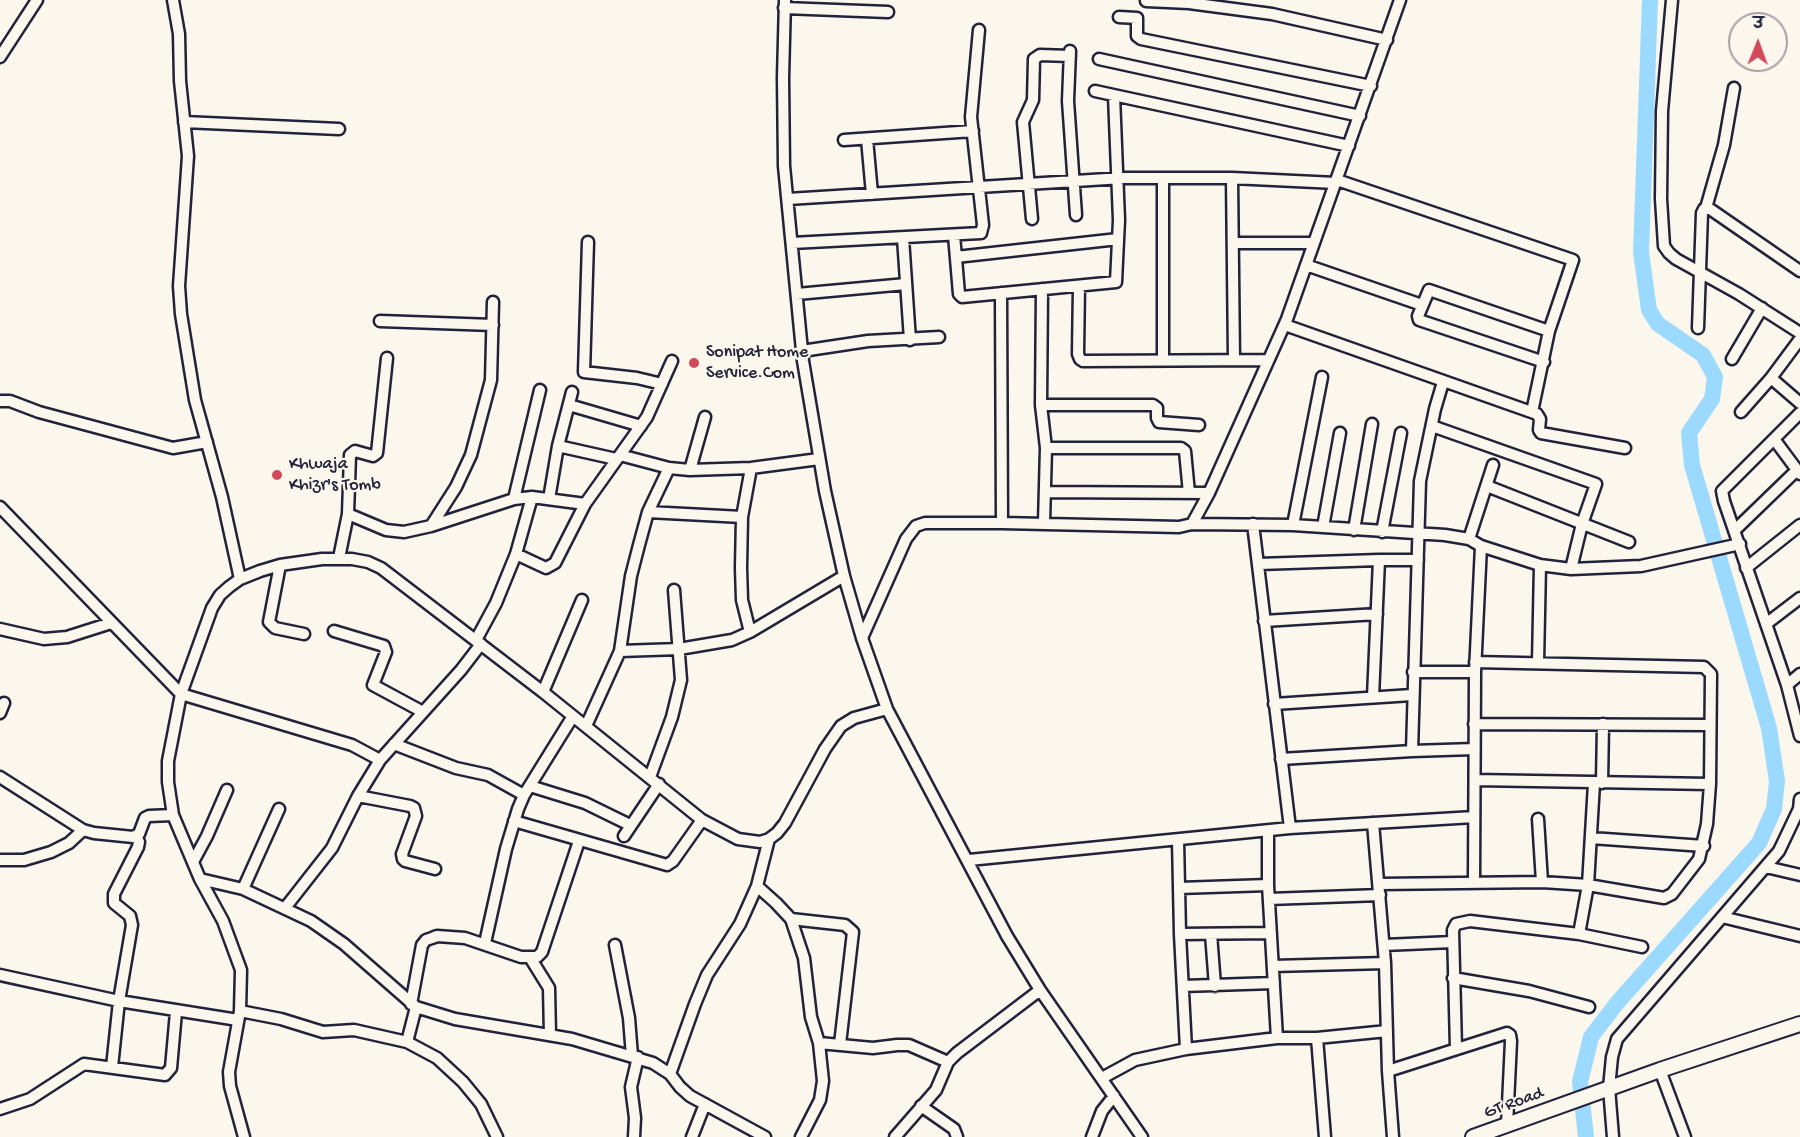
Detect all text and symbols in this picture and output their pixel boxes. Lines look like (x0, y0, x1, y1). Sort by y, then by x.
north arrow (1728, 12, 1788, 72)
text: उ (1753, 16, 1764, 35)
place label: Sonipat Home Service.Com (706, 342, 808, 385)
marker: Sonipat Home Service.Com (687, 356, 701, 370)
place label: Khwaja Khizr's Tomb (289, 454, 381, 496)
marker: Khwaja Khizr's Tomb (270, 468, 284, 482)
street label: GT Road (1481, 1083, 1547, 1125)

